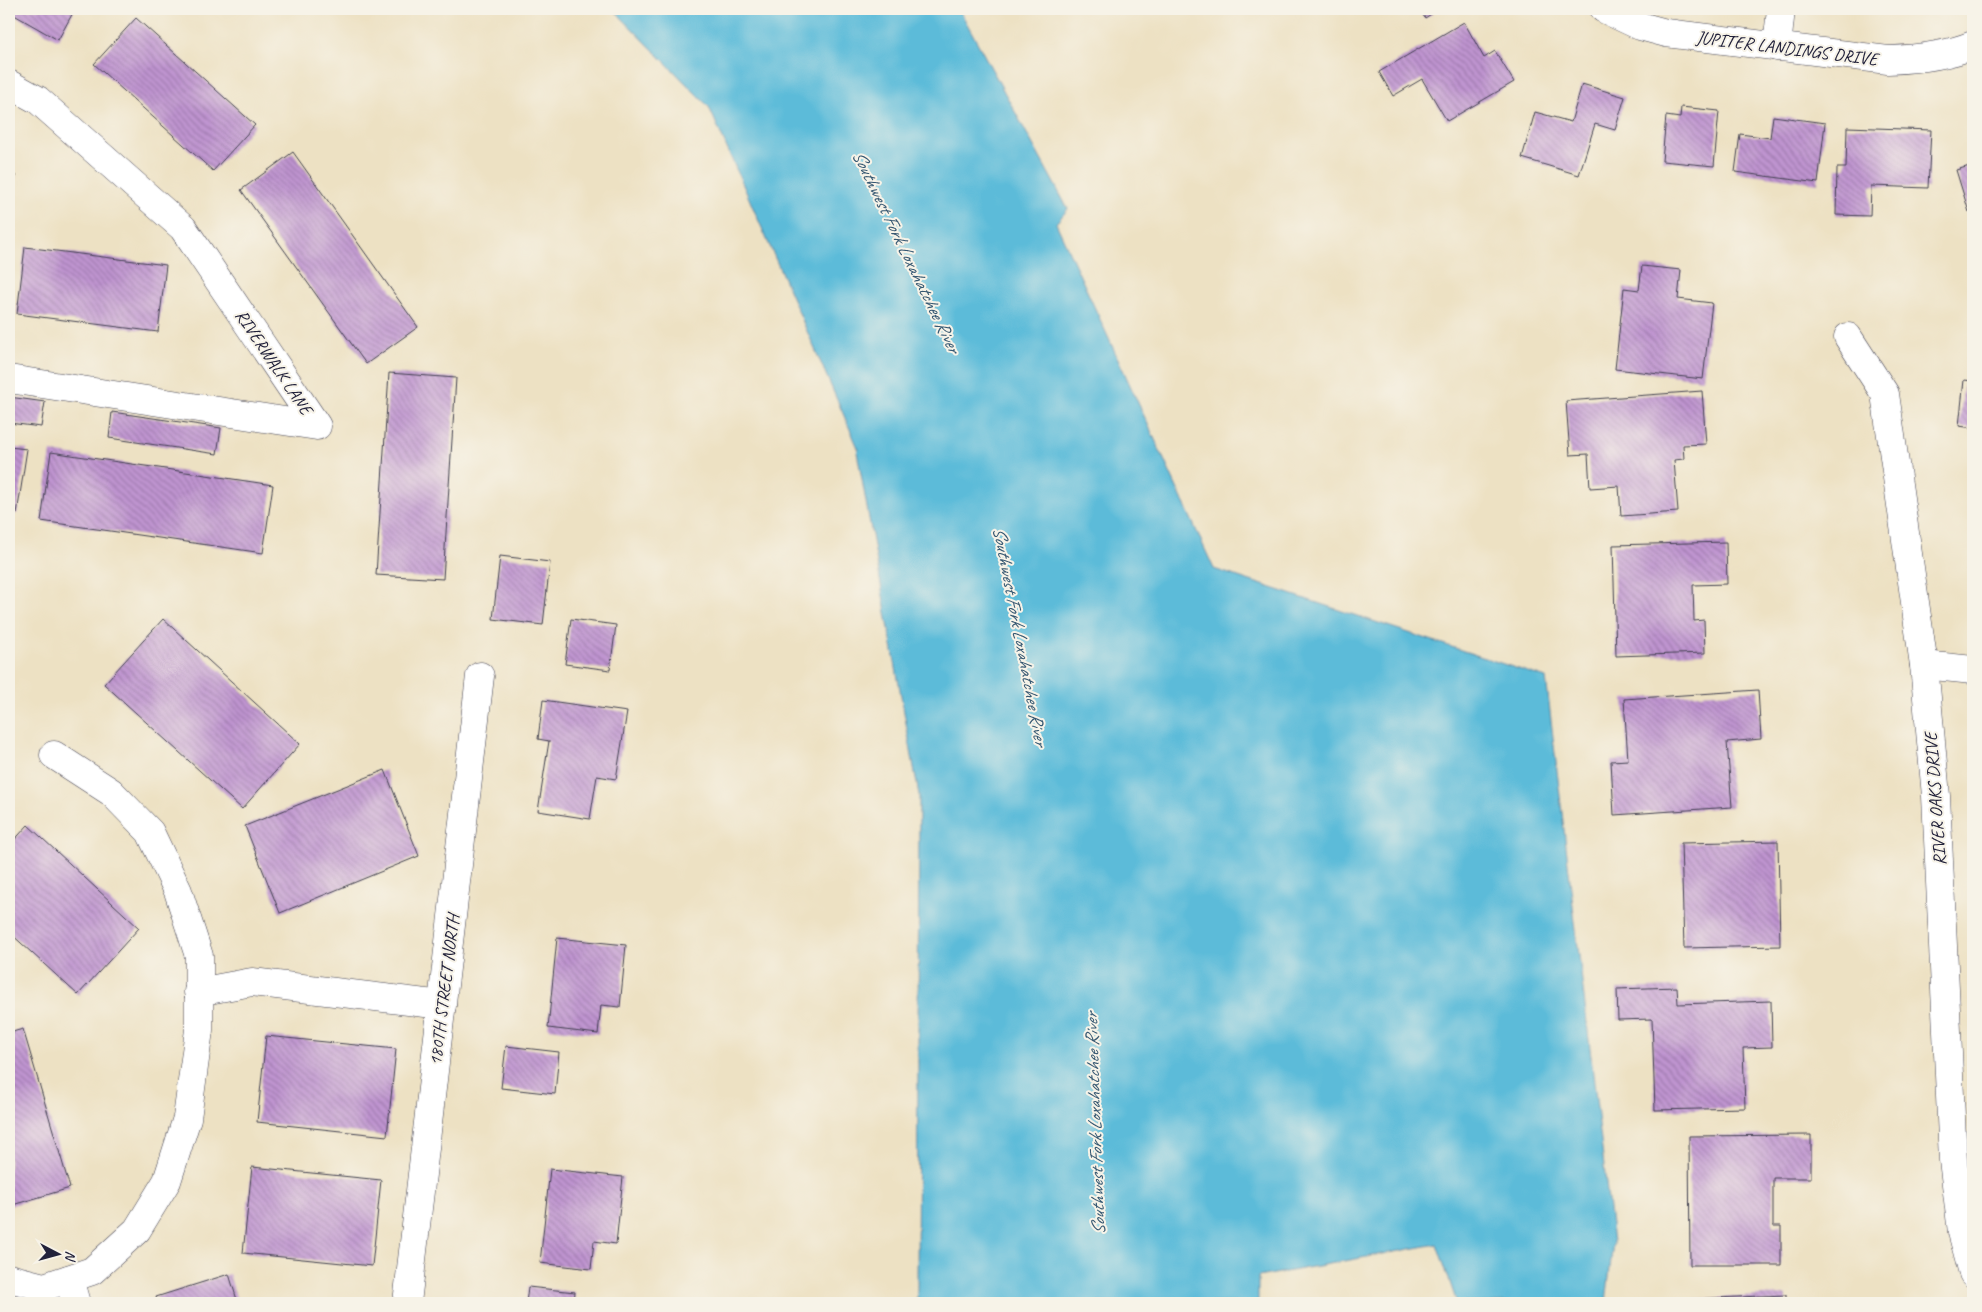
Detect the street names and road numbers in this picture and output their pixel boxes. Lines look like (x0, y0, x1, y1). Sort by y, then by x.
street label: JUPITER LANDINGS DRIVE (1694, 26, 1881, 70)
street label: RIVERWALK LANE (231, 305, 318, 421)
street label: RIVER OAKS DRIVE (1919, 730, 1951, 866)
street label: 180TH STREET NORTH (424, 911, 464, 1067)

